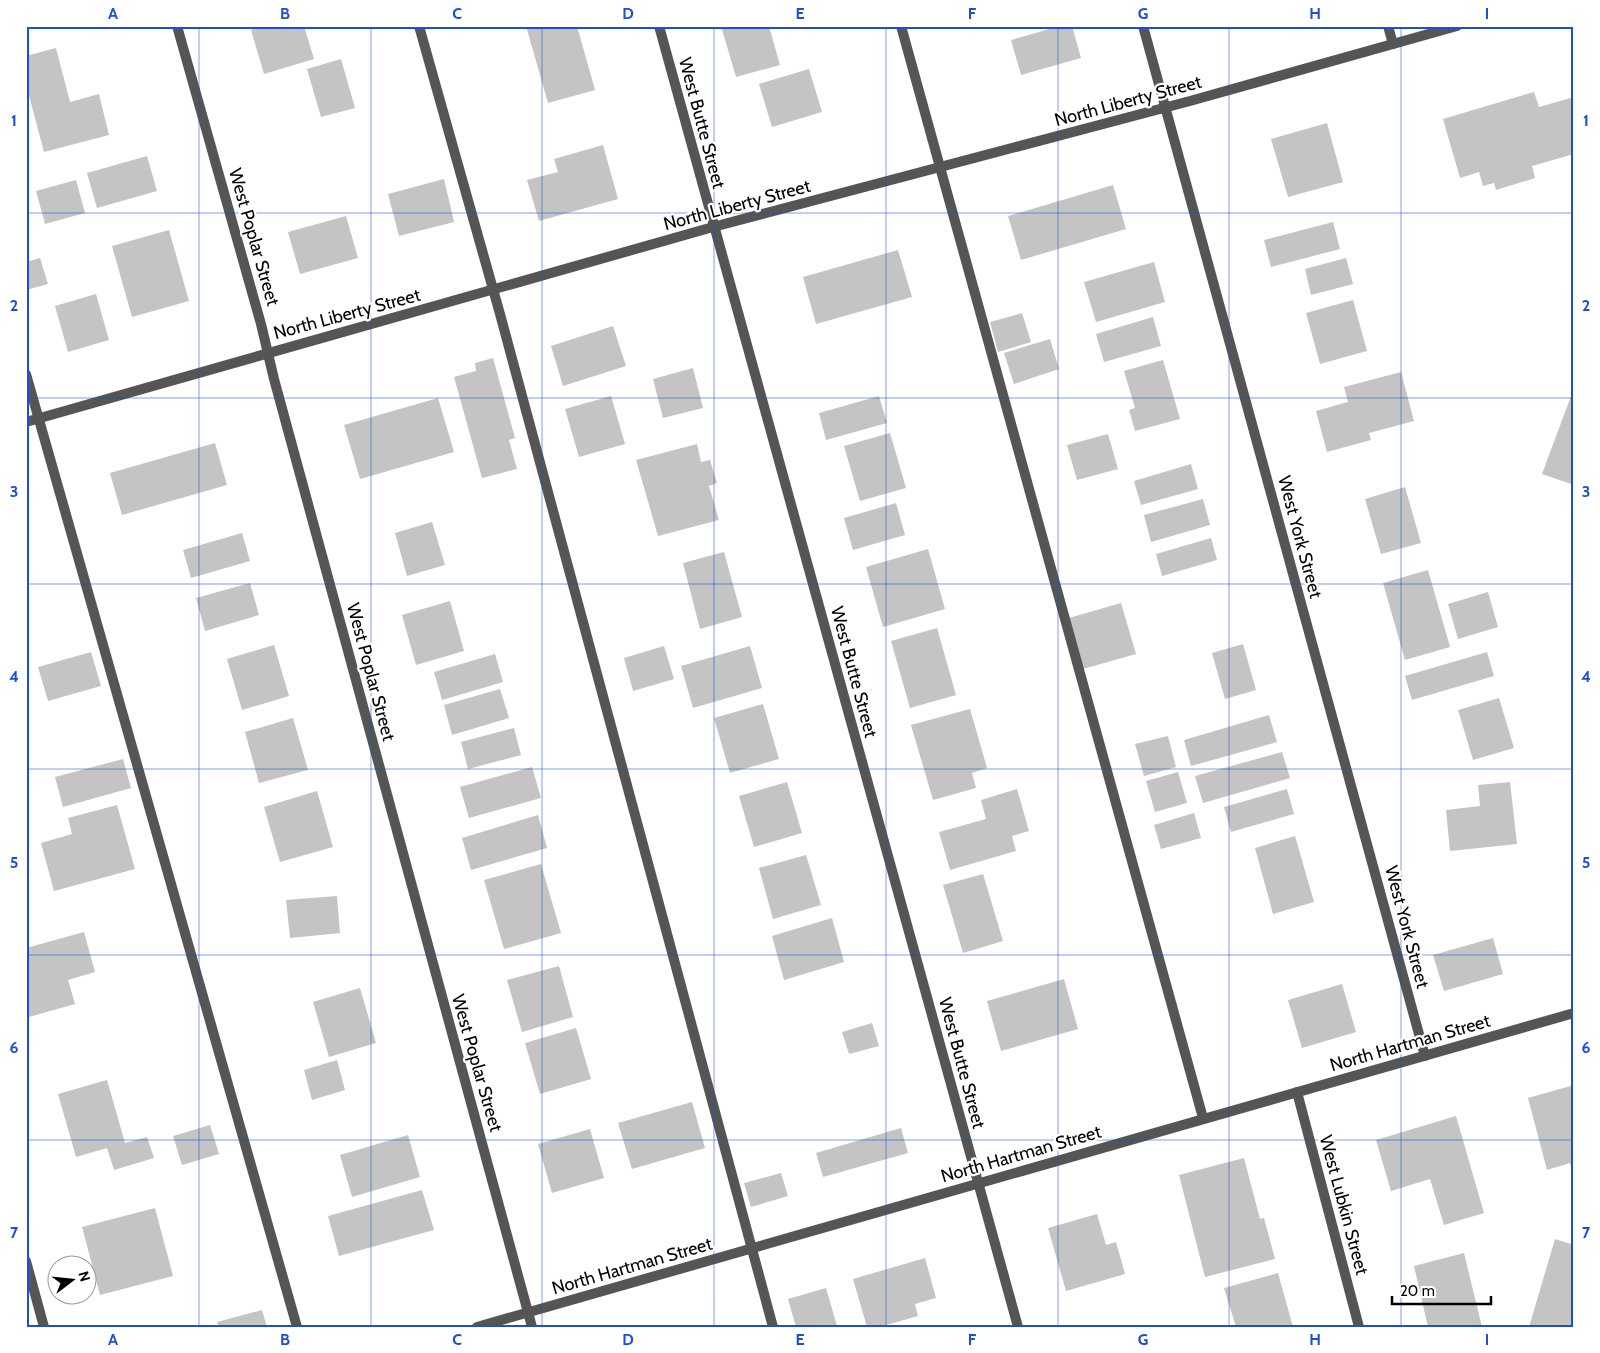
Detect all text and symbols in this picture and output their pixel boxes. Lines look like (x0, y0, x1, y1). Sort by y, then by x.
text: A (108, 4, 118, 23)
text: B (280, 4, 290, 23)
text: C (452, 4, 462, 23)
text: D (622, 4, 634, 23)
text: E (795, 4, 805, 23)
text: F (968, 4, 977, 23)
text: G (1138, 4, 1148, 23)
text: H (1309, 4, 1321, 23)
text: I (1485, 4, 1489, 23)
street label: West Butte Street (674, 55, 730, 191)
street label: North Liberty Street (1052, 71, 1204, 131)
text: 1 (11, 111, 17, 130)
text: 1 (1583, 111, 1589, 130)
street label: West Poplar Street (224, 166, 284, 308)
street label: North Liberty Street (661, 175, 813, 235)
street label: North Liberty Street (271, 284, 423, 344)
text: 2 (10, 296, 18, 315)
text: 2 (1582, 296, 1590, 315)
street label: West York Street (1273, 473, 1327, 601)
text: 3 (10, 482, 18, 501)
text: 3 (1582, 482, 1590, 501)
street label: West Poplar Street (342, 601, 400, 743)
street label: West Butte Street (826, 604, 882, 740)
text: 4 (9, 667, 19, 686)
text: 4 (1581, 667, 1591, 686)
text: 5 (10, 853, 18, 872)
text: 5 (1582, 853, 1590, 872)
street label: West York Street (1380, 863, 1434, 991)
street label: West Poplar Street (447, 992, 507, 1134)
street label: West Butte Street (934, 995, 990, 1131)
street label: North Hartman Street (1327, 1010, 1493, 1076)
text: 6 (10, 1038, 19, 1057)
text: 6 (1582, 1038, 1591, 1057)
street label: North Hartman Street (938, 1121, 1104, 1187)
street label: West Lubkin Street (1315, 1133, 1373, 1277)
text: 7 (10, 1223, 19, 1242)
text: 7 (1582, 1223, 1591, 1242)
street label: North Hartman Street (549, 1233, 715, 1299)
north arrow (48, 1256, 98, 1306)
text: N (74, 1269, 95, 1284)
scale bar (1392, 1273, 1491, 1305)
text: 20 m (1400, 1282, 1435, 1300)
text: A (108, 1330, 118, 1349)
text: B (280, 1330, 290, 1349)
text: C (452, 1330, 462, 1349)
text: D (622, 1330, 634, 1349)
text: E (795, 1330, 805, 1349)
text: F (968, 1330, 977, 1349)
text: G (1138, 1330, 1148, 1349)
text: H (1309, 1330, 1321, 1349)
text: I (1485, 1330, 1489, 1349)

